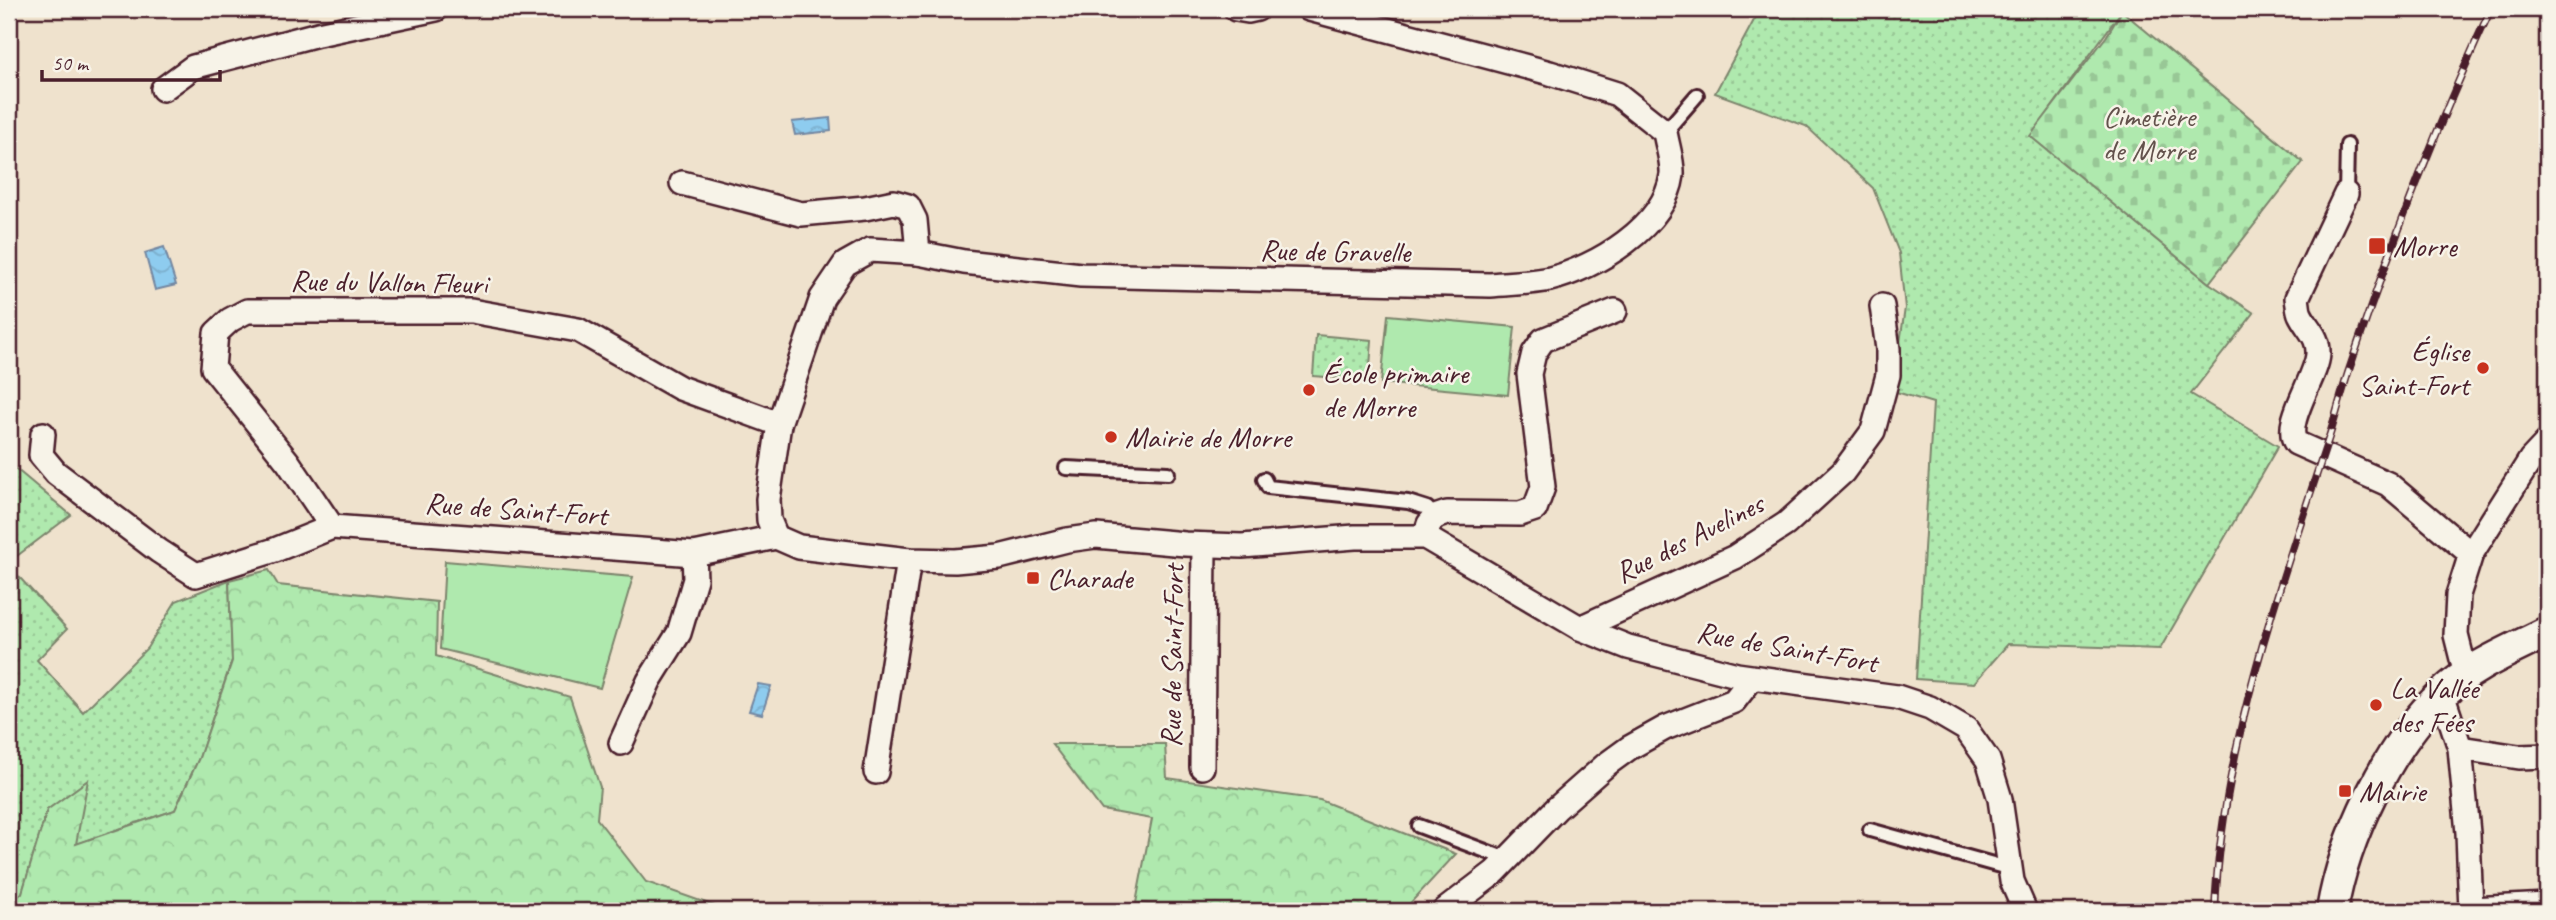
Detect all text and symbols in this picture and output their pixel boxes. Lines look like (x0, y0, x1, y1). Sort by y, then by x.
scale bar (42, 38, 220, 82)
text: 50 m (52, 50, 90, 76)
park label: Cimetière de Morre (2103, 97, 2197, 169)
place label: Morre (2393, 227, 2459, 265)
street label: Rue de Gravelle (1260, 231, 1413, 271)
marker: Morre (2367, 236, 2387, 256)
street label: Rue du Vallon Fleuri (290, 261, 491, 303)
place label: Église Saint-Fort (2358, 332, 2472, 404)
place label: École primaire de Morre (1323, 354, 1470, 426)
marker: Église Saint-Fort (2475, 360, 2491, 376)
marker: École primaire de Morre (1301, 382, 1317, 398)
place label: Mairie de Morre (1125, 418, 1293, 456)
marker: Mairie de Morre (1103, 429, 1119, 445)
street label: Rue des Avelines (1608, 483, 1772, 592)
street label: Rue de Saint-Fort (424, 484, 611, 535)
place label: Charade (1047, 559, 1135, 597)
street label: Rue de Saint-Fort (1151, 561, 1193, 748)
marker: Charade (1025, 570, 1041, 586)
street label: Rue de Saint-Fort (1694, 612, 1883, 682)
place label: La Vallée des Fées (2390, 669, 2481, 741)
marker: La Vallée des Fées (2368, 697, 2384, 713)
place label: Mairie (2359, 772, 2428, 810)
marker: Mairie (2337, 783, 2353, 799)

